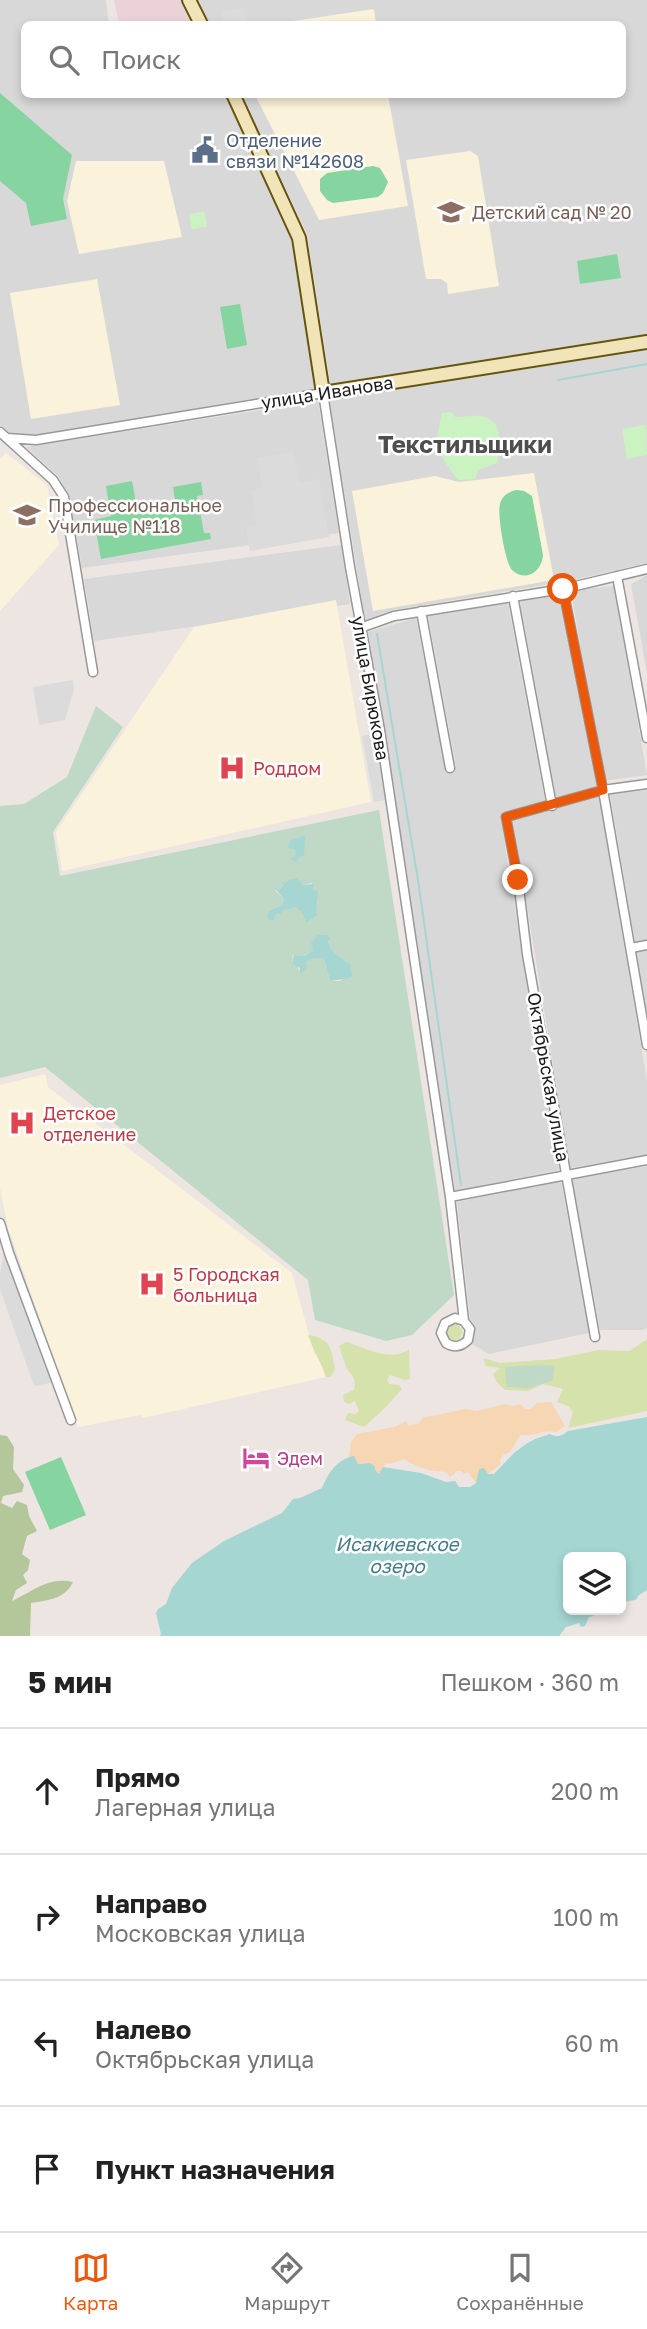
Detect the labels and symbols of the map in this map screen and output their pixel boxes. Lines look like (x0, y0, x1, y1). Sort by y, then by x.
place label: Отделение связи №142608 (226, 129, 364, 172)
public building icon: Отделение связи №142608 (190, 135, 220, 165)
school or university icon: Детский сад № 20 (436, 197, 466, 227)
place label: Детский сад № 20 (472, 201, 632, 223)
street label: улица Иванова (259, 371, 395, 413)
district label: Текстильщики (378, 429, 552, 458)
place label: Профессиональное Училище №118 (48, 494, 222, 537)
school or university icon: Профессиональное Училище №118 (12, 500, 42, 530)
route start (547, 573, 578, 604)
street label: улица Бирюкова (347, 614, 395, 762)
hospital icon: Роддом (217, 753, 247, 783)
place label: Роддом (253, 757, 321, 779)
route end (502, 864, 533, 895)
street label: Октябрьская улица (523, 991, 575, 1163)
place label: Детское отделение (43, 1102, 136, 1145)
hospital icon: Детское отделение (7, 1108, 37, 1138)
place label: 5 Городская больница (173, 1263, 280, 1306)
hospital icon: 5 Городская больница (137, 1269, 167, 1299)
hotel icon: Эдем (241, 1443, 271, 1473)
place label: Эдем (277, 1447, 323, 1469)
water label: Исакиевское озеро (335, 1532, 461, 1577)

